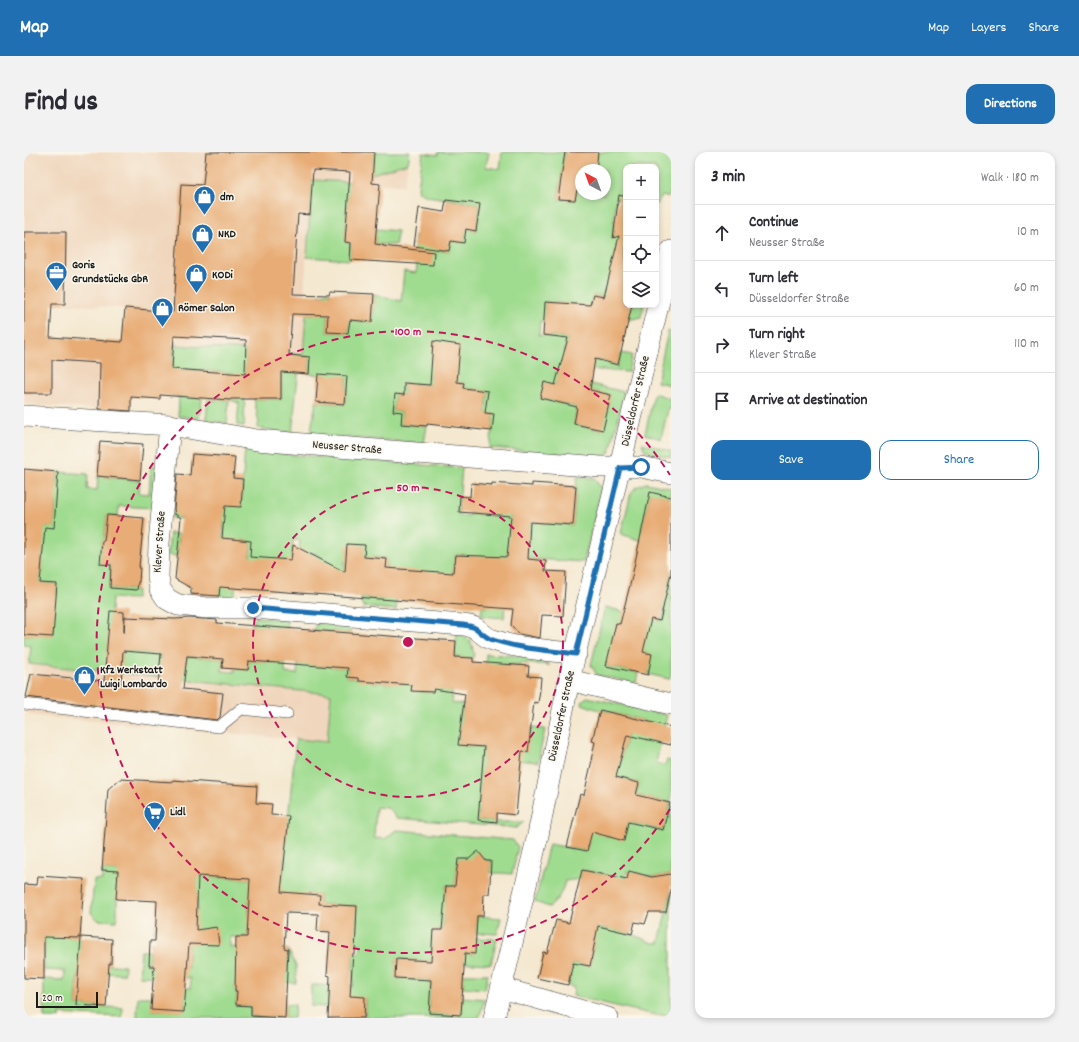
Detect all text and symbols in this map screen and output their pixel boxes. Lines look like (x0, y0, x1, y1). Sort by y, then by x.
text: Map (20, 15, 49, 42)
text: Map (928, 18, 949, 38)
text: Layers (971, 18, 1006, 38)
text: Share (1028, 18, 1059, 38)
text: Find us (24, 84, 98, 124)
button: Directions (966, 84, 1055, 124)
north arrow (575, 164, 611, 200)
map controls (623, 164, 659, 308)
button: + (623, 164, 659, 200)
text: 3 min (711, 166, 745, 190)
text: Walk · 180 m (981, 169, 1039, 188)
shop icon: dm (191, 184, 217, 217)
place label: dm (220, 189, 234, 206)
button: − (623, 200, 659, 236)
text: Continue (749, 212, 798, 234)
shop icon: NKD (189, 221, 215, 254)
icon: ahead (711, 222, 733, 244)
text: 10 m (1017, 223, 1039, 242)
place label: NKD (218, 226, 236, 243)
text: Neusser Straße (749, 234, 825, 253)
button: locate (623, 236, 659, 272)
place label: Goris Grundstücks GbR (72, 257, 148, 288)
office icon: Goris Grundstücks GbR (44, 259, 70, 292)
shop icon: KODi (184, 262, 210, 295)
place label: KODi (212, 267, 234, 284)
text: Turn left (749, 268, 798, 290)
button: layers (623, 272, 659, 308)
icon: left (711, 278, 733, 300)
text: 60 m (1014, 279, 1039, 298)
text: Düsseldorfer Straße (749, 290, 849, 309)
shop icon: Römer Salon (150, 295, 176, 328)
place label: Römer Salon (178, 300, 235, 317)
text: 100 m (395, 324, 421, 341)
text: Turn right (749, 324, 805, 346)
icon: right (711, 334, 733, 356)
text: 110 m (1014, 335, 1039, 354)
text: Klever Straße (749, 346, 816, 365)
street label: Düsseldorfer Straße (617, 354, 655, 448)
icon: arrive (711, 390, 733, 412)
text: Arrive at destination (749, 390, 867, 412)
street label: Neusser Straße (312, 436, 382, 460)
button: Save (711, 440, 871, 480)
button: Share (879, 440, 1039, 480)
route start (632, 458, 650, 476)
text: 50 m (396, 480, 420, 497)
street label: Klever Straße (149, 511, 171, 573)
route end (244, 599, 262, 617)
centre of rings (401, 635, 415, 649)
place label: Kfz Werkstatt Luigi Lombardo (100, 662, 168, 693)
shop icon: Kfz Werkstatt Luigi Lombardo (72, 664, 98, 697)
street label: Düsseldorfer Straße (544, 669, 580, 763)
supermarket icon: Lidl (141, 799, 167, 832)
place label: Lidl (170, 804, 186, 821)
scale bar (36, 990, 98, 1009)
text: 20 m (42, 991, 63, 1007)

